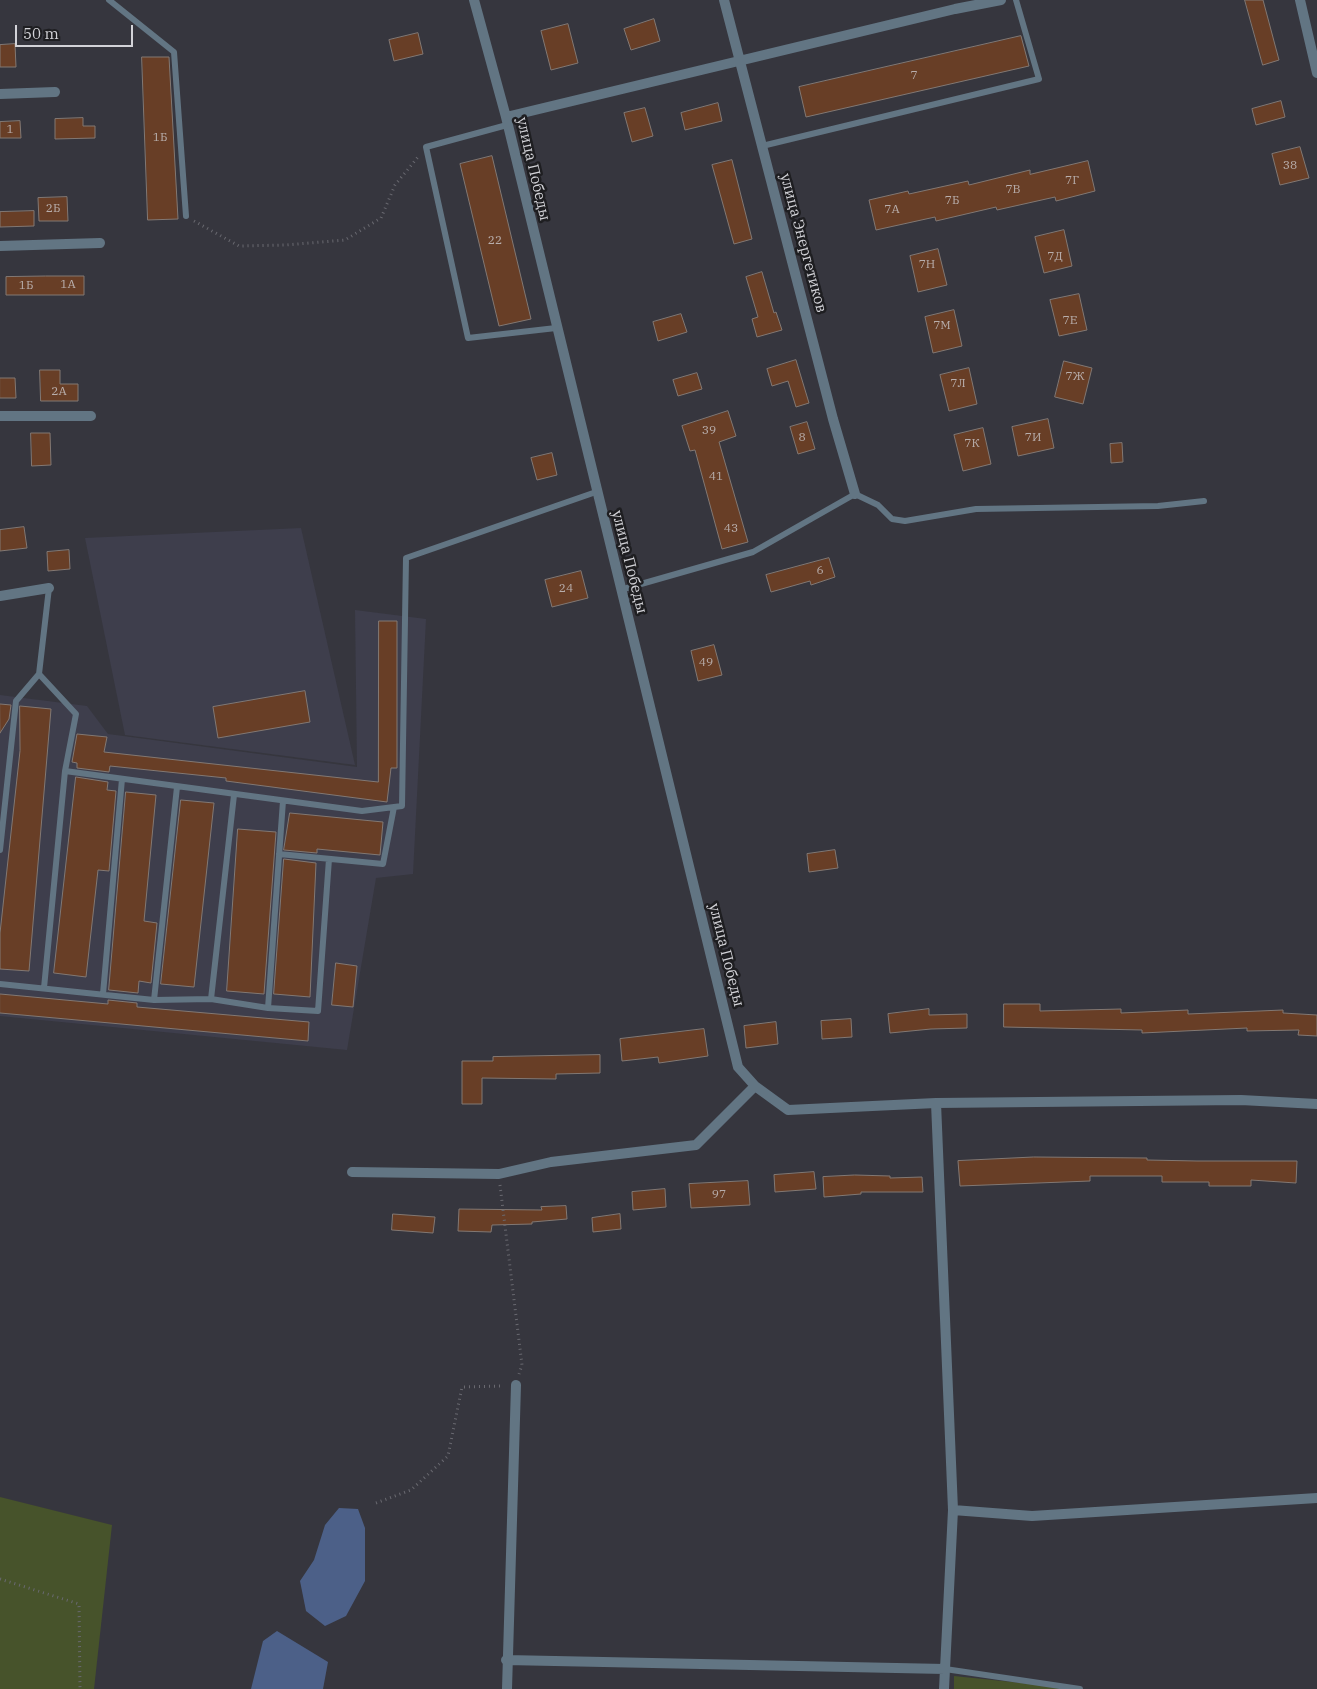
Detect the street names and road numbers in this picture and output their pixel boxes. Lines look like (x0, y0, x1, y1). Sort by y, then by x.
street label: улица Победы (512, 115, 554, 223)
street label: улица Энергетиков (776, 171, 830, 315)
street label: улица Победы (607, 509, 651, 615)
street label: улица Победы (704, 902, 748, 1008)

